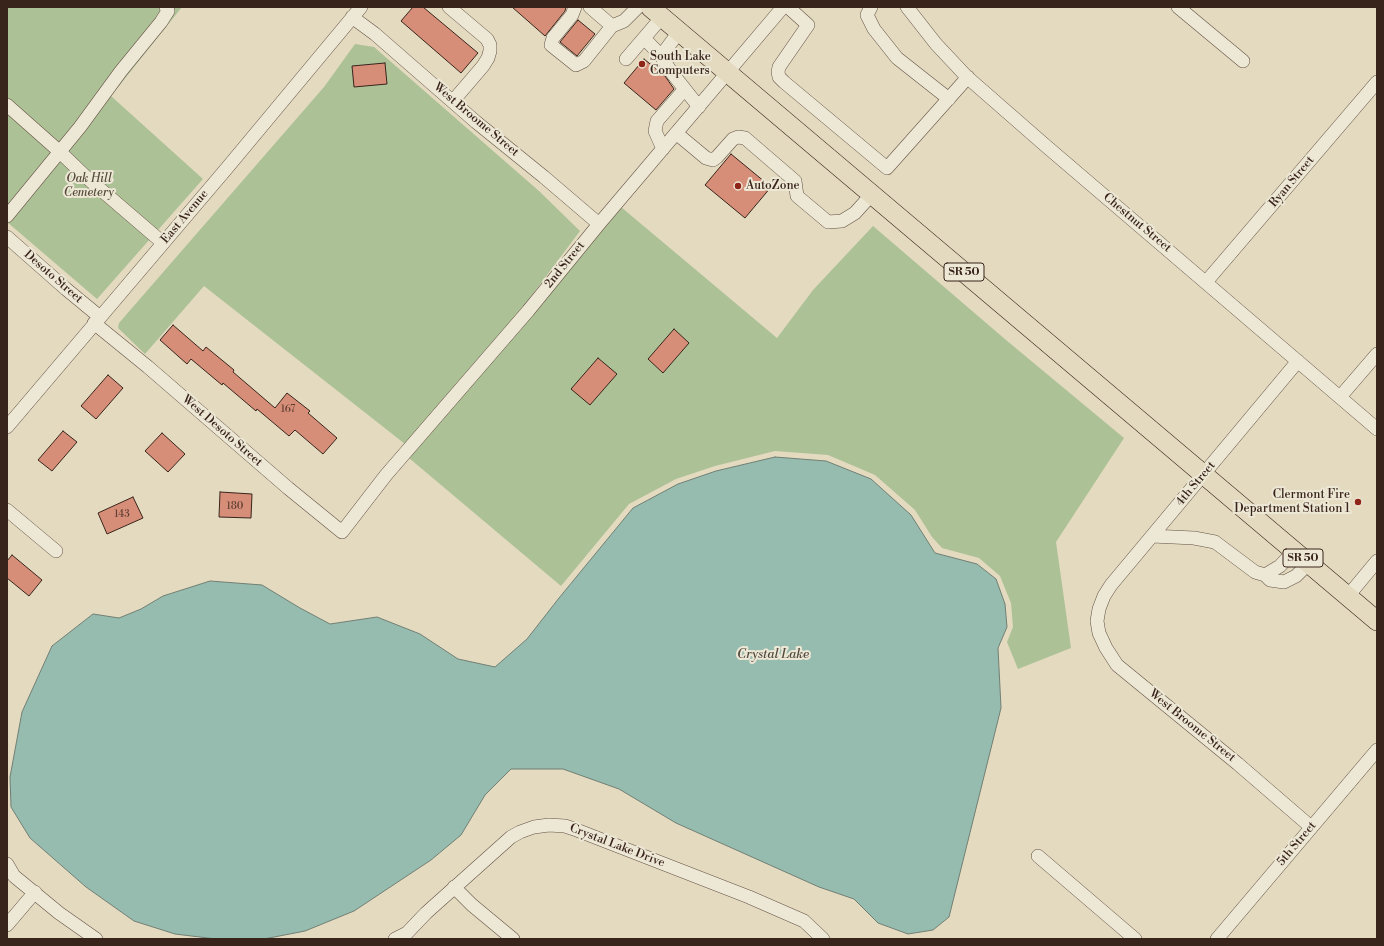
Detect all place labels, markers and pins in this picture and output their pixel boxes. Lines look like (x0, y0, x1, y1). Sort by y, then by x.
place label: South Lake Computers (650, 50, 711, 78)
marker: South Lake Computers (637, 59, 647, 69)
place label: AutoZone (746, 179, 800, 193)
marker: AutoZone (733, 181, 743, 191)
place label: Clermont Fire Department Station 1 (1234, 488, 1350, 516)
marker: Clermont Fire Department Station 1 (1353, 497, 1363, 507)

